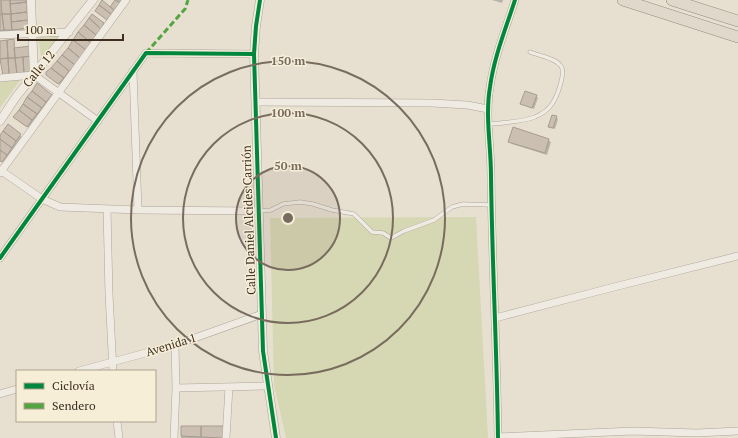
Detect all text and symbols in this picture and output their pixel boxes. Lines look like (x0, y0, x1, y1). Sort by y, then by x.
scale bar (18, 16, 123, 42)
text: 100 m (24, 22, 57, 37)
street label: Calle 12 (19, 47, 58, 90)
text: 150 m (271, 53, 305, 68)
text: 100 m (271, 105, 305, 120)
street label: Calle Daniel Alcides Carrión (238, 145, 259, 295)
text: 50 m (274, 158, 302, 173)
centre of rings (281, 211, 295, 225)
street label: Avenida 1 (144, 330, 198, 359)
legend (16, 370, 156, 422)
text: Ciclovía (52, 378, 95, 393)
text: Sendero (52, 398, 96, 413)

